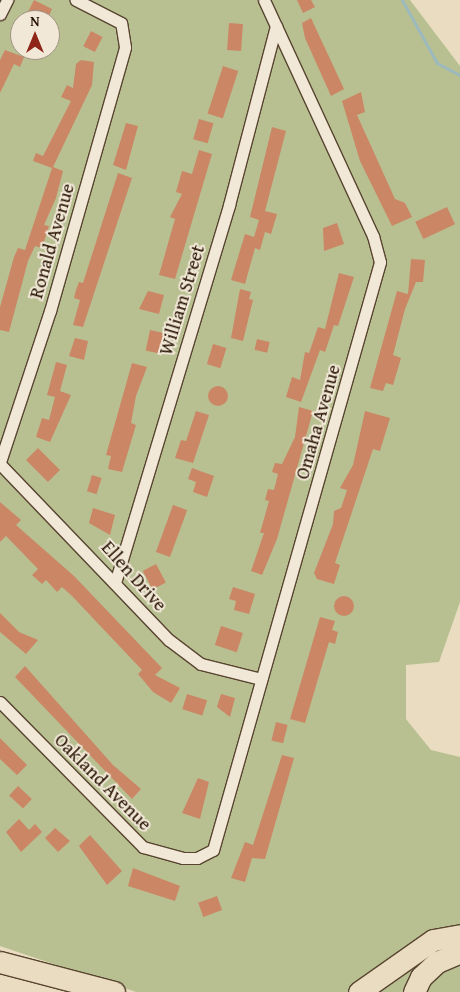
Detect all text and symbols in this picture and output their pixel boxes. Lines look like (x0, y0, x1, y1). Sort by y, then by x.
north arrow (10, 10, 60, 60)
text: N (30, 11, 40, 31)
street label: Ronald Avenue (25, 181, 79, 301)
street label: William Street (154, 242, 210, 358)
street label: Omaha Avenue (291, 362, 345, 482)
street label: Ellen Drive (97, 536, 171, 616)
street label: Oakland Avenue (50, 729, 156, 835)

